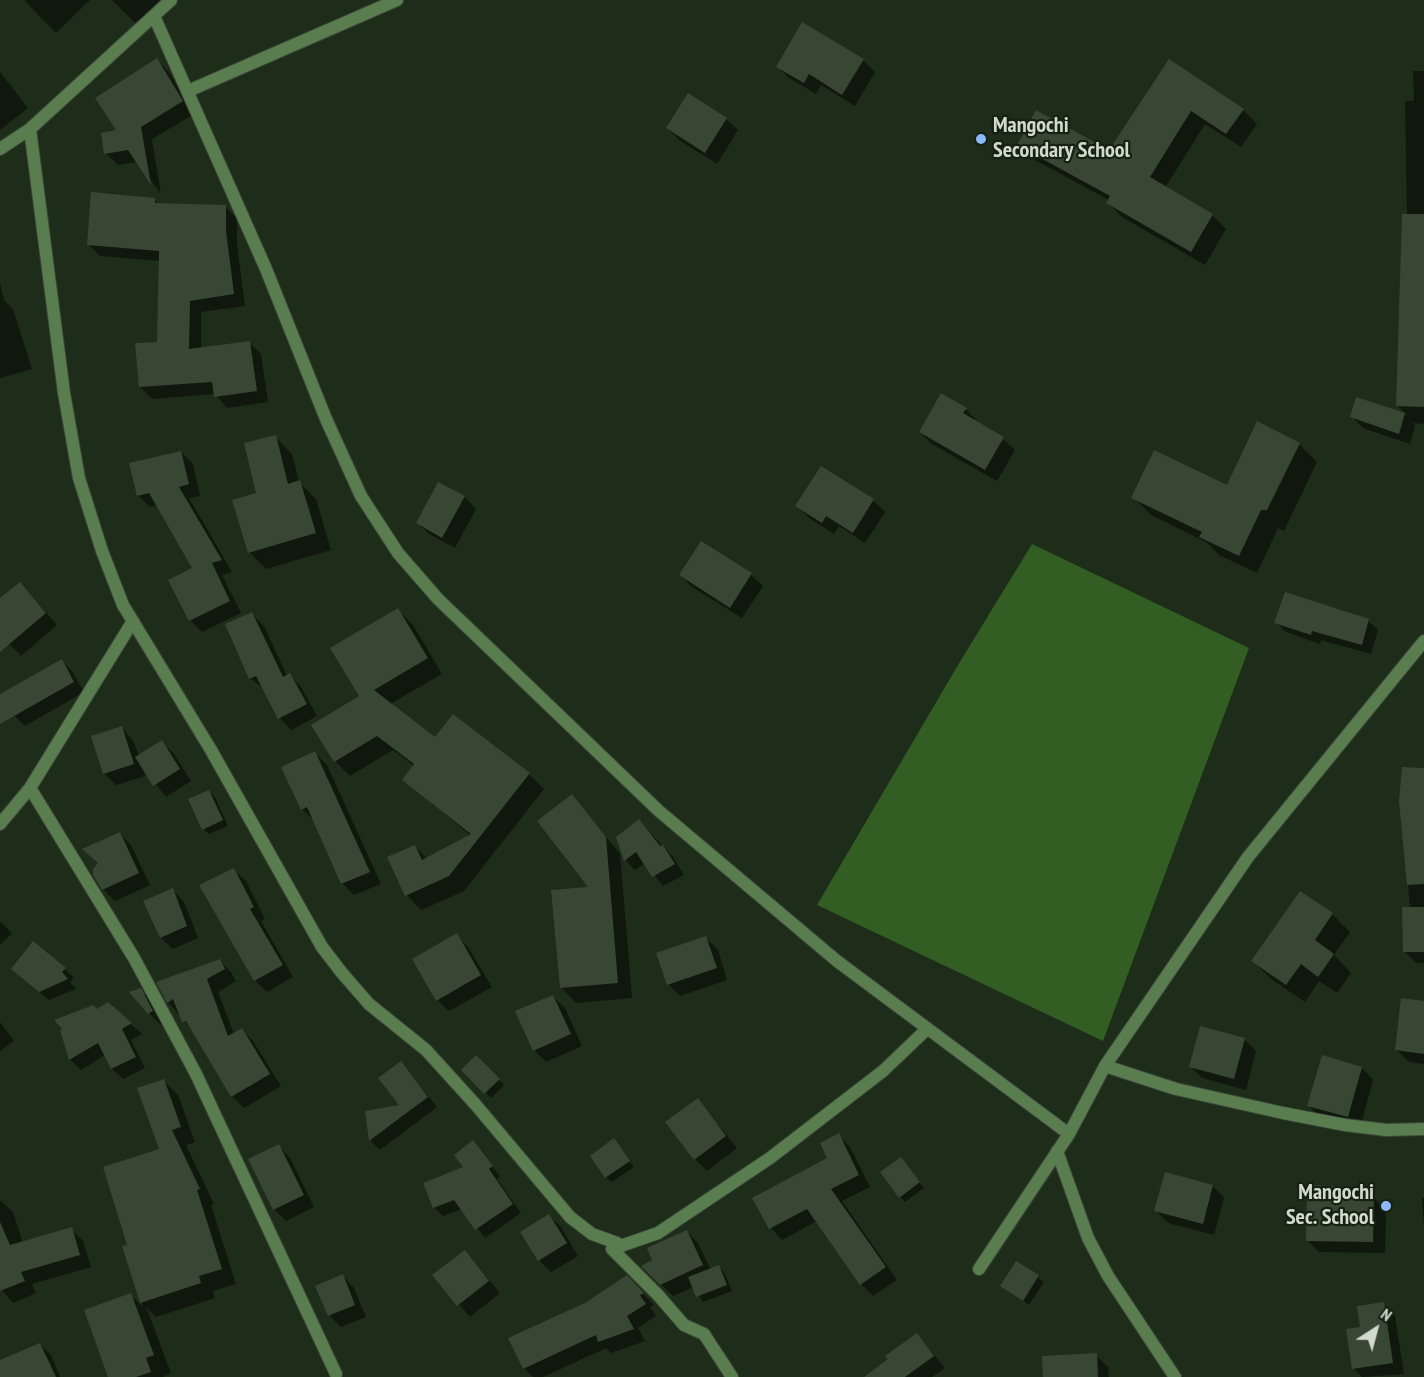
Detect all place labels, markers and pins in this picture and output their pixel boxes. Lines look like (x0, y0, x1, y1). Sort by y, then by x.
place label: Mangochi Secondary School (993, 113, 1130, 164)
marker: Mangochi Secondary School (974, 132, 988, 146)
place label: Mangochi Sec. School (1286, 1180, 1374, 1232)
marker: Mangochi Sec. School (1379, 1199, 1393, 1213)

